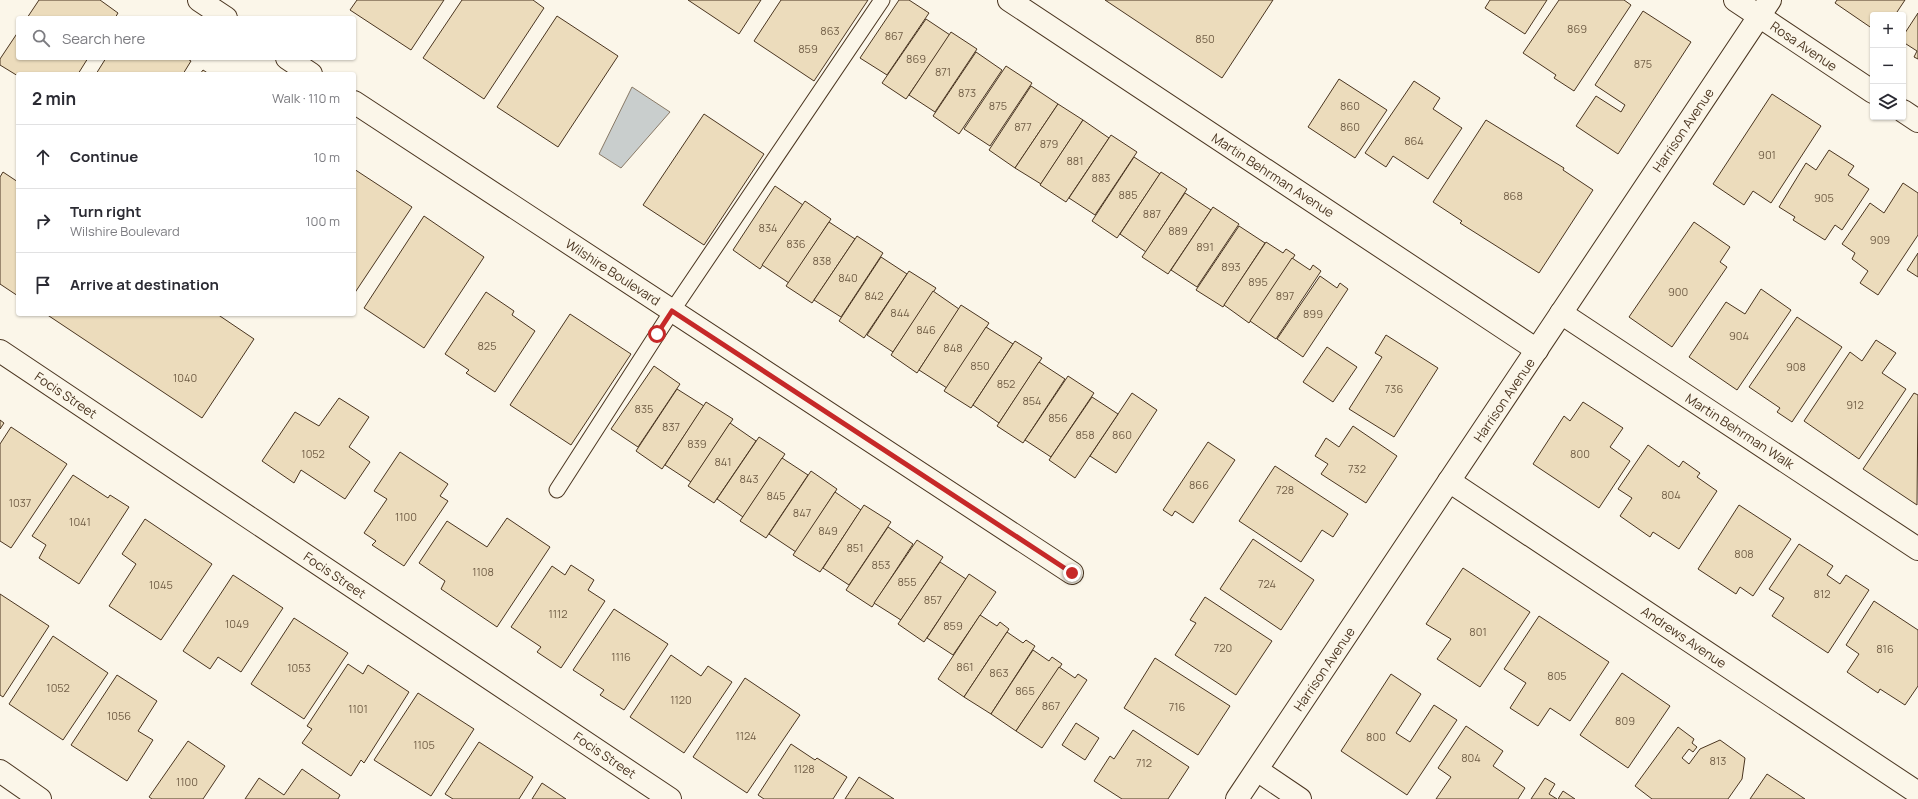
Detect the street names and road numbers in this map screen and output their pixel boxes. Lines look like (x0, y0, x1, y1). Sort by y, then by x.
street label: Rosa Avenue (1767, 17, 1841, 75)
street label: Harrison Avenue (1648, 84, 1718, 176)
street label: Martin Behrman Avenue (1208, 129, 1338, 222)
street label: Wilshire Boulevard (562, 235, 664, 309)
street label: Harrison Avenue (1469, 354, 1539, 446)
street label: Focis Street (31, 367, 101, 423)
street label: Martin Behrman Walk (1682, 389, 1798, 473)
street label: Focis Street (300, 547, 370, 603)
street label: Andrews Avenue (1638, 602, 1730, 672)
street label: Harrison Avenue (1289, 623, 1359, 715)
street label: Focis Street (570, 727, 640, 783)

